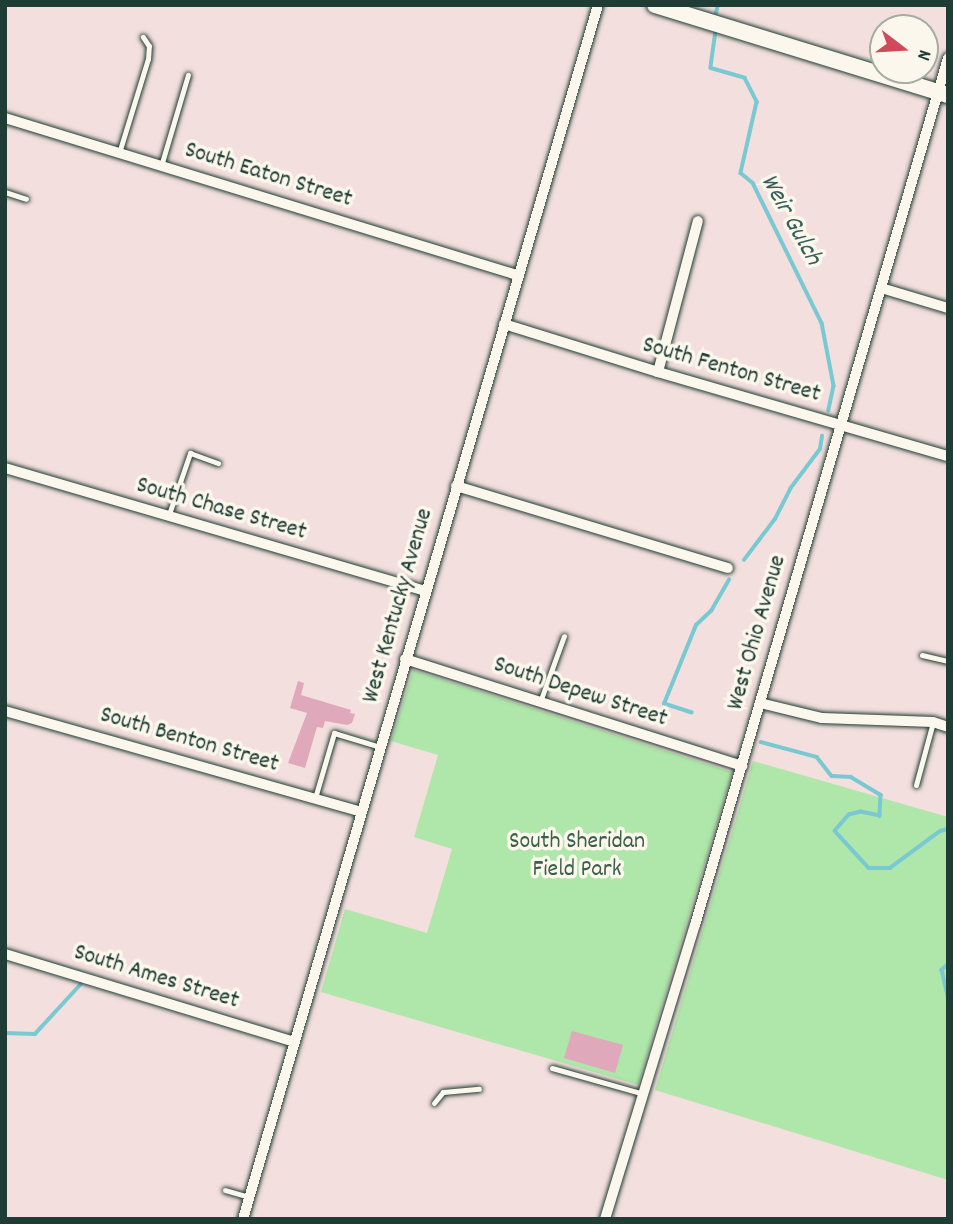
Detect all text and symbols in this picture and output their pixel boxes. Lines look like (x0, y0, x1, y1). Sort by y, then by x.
north arrow (869, 14, 939, 84)
text: N (908, 46, 937, 63)
street label: South Eaton Street (181, 137, 355, 215)
water label: Weir Gulch (752, 169, 828, 271)
street label: South Fenton Street (639, 332, 823, 410)
street label: South Chase Street (133, 472, 309, 548)
street label: West Kentucky Avenue (357, 505, 441, 707)
street label: West Ohio Avenue (722, 552, 794, 714)
street label: South Depew Street (490, 651, 670, 735)
street label: South Benton Street (96, 702, 282, 780)
park label: South Sheridan Field Park (509, 829, 645, 885)
street label: South Ames Street (70, 939, 242, 1017)

